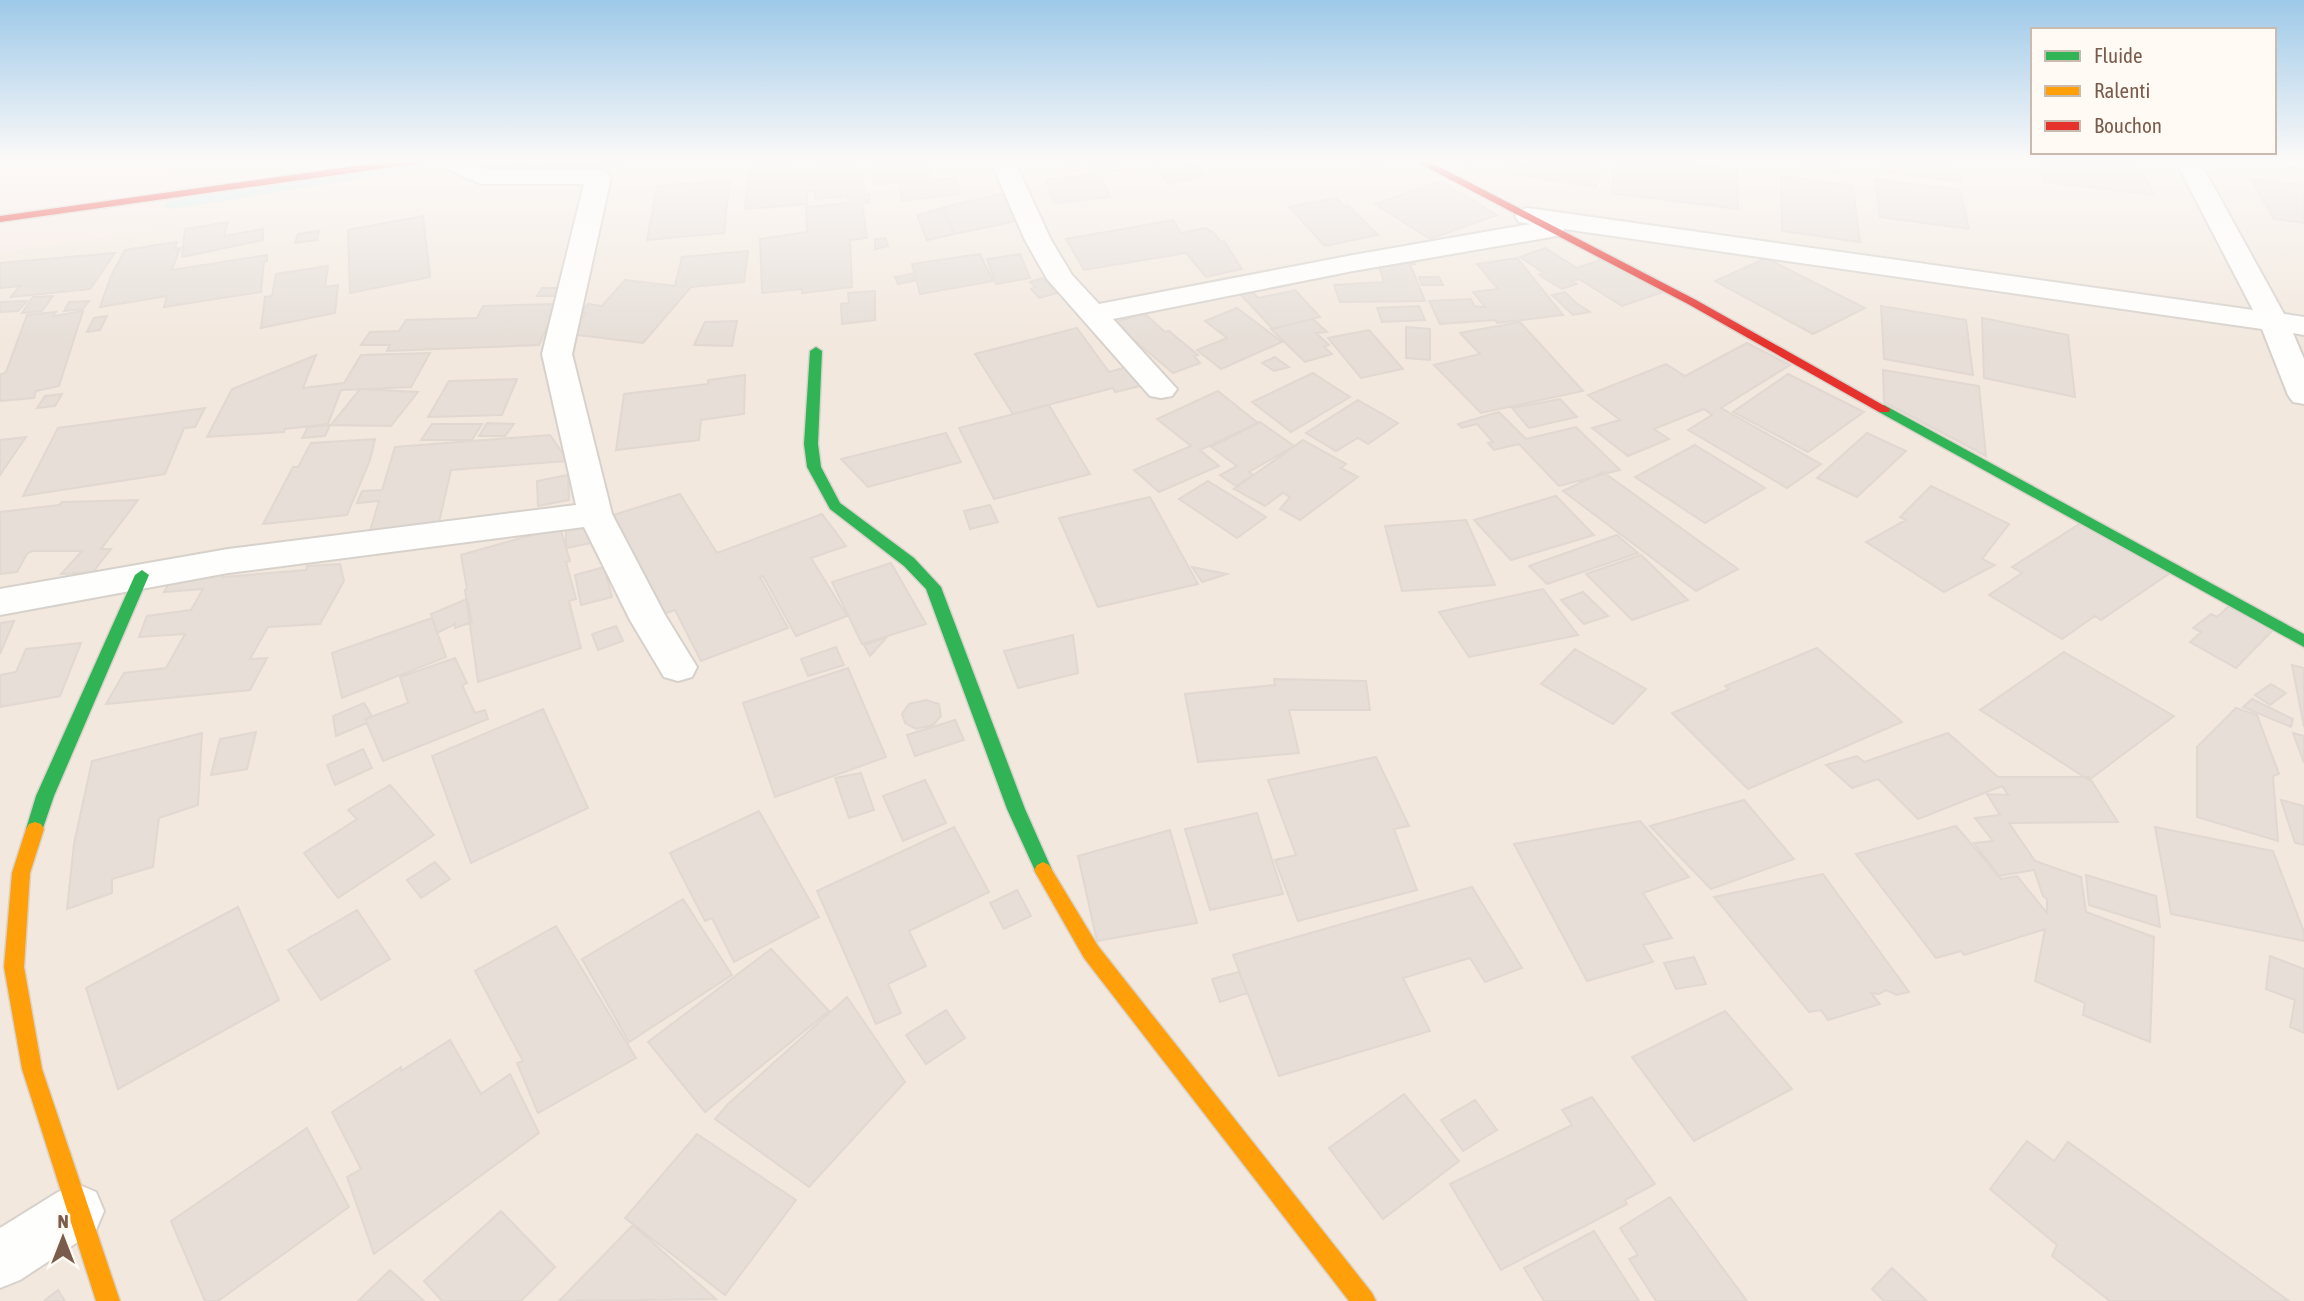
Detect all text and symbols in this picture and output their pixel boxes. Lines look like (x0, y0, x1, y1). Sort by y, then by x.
legend (2031, 28, 2276, 154)
text: Fluide (2094, 43, 2143, 67)
text: Ralenti (2094, 78, 2150, 102)
text: Bouchon (2094, 113, 2162, 137)
north arrow (28, 1203, 98, 1273)
text: N (57, 1210, 69, 1232)

